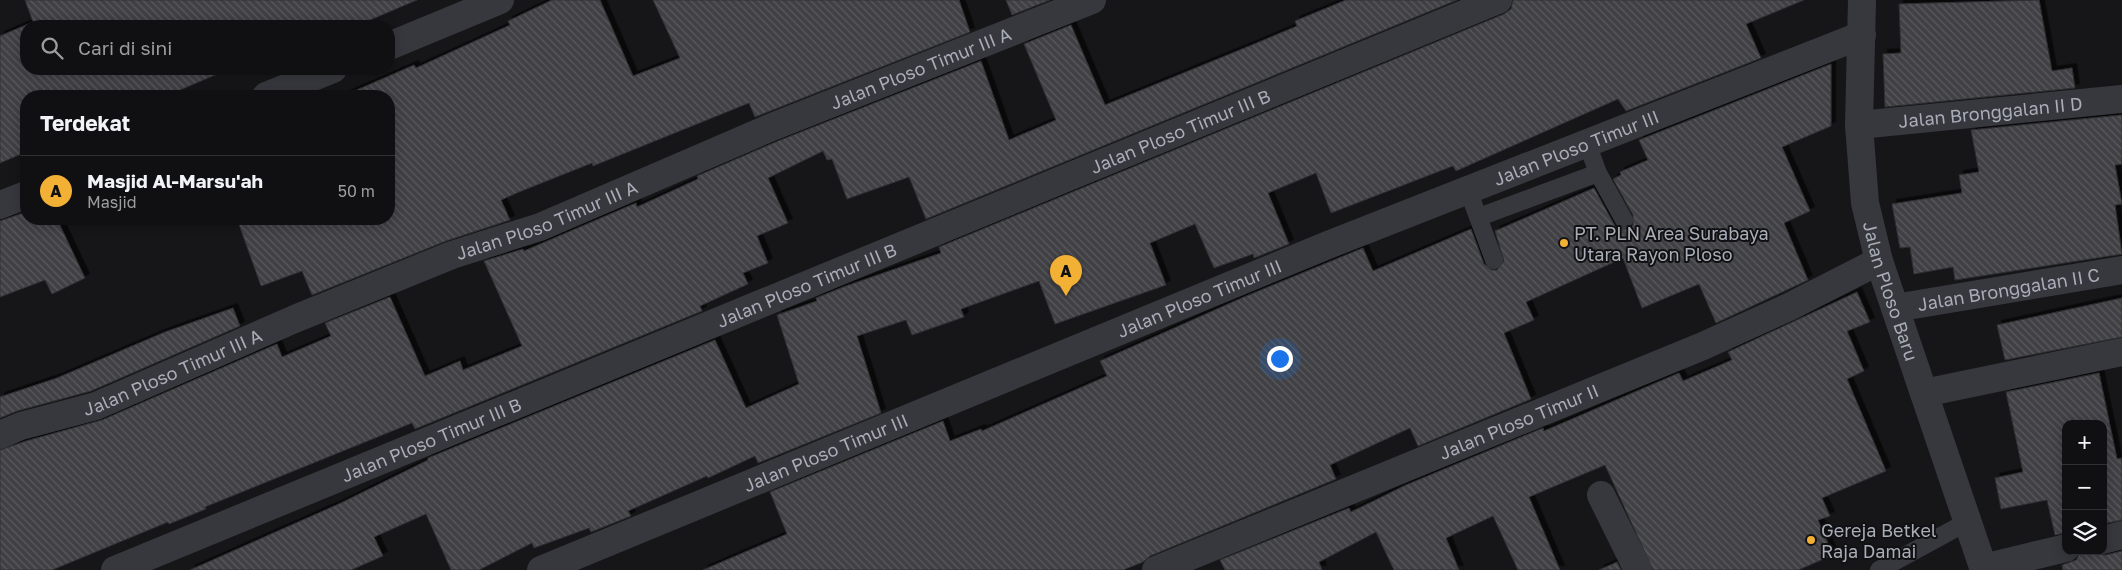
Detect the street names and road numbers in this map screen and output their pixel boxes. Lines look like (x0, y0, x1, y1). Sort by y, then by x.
street label: Jalan Ploso Timur III A (827, 22, 1014, 114)
street label: Jalan Ploso Timur III B (1087, 84, 1273, 178)
street label: Jalan Bronggalan II D (1897, 92, 2083, 132)
street label: Jalan Ploso Timur III (1490, 105, 1662, 190)
street label: Jalan Ploso Timur III A (453, 175, 641, 264)
street label: Jalan Ploso Baru (1859, 219, 1923, 364)
street label: Jalan Ploso Timur III B (713, 238, 900, 332)
street label: Jalan Ploso Timur III (1114, 254, 1285, 342)
street label: Jalan Bronggalan II C (1916, 263, 2101, 315)
street label: Jalan Ploso Timur III A (81, 324, 265, 420)
street label: Jalan Ploso Timur II (1436, 379, 1602, 464)
street label: Jalan Ploso Timur III B (338, 393, 524, 487)
street label: Jalan Ploso Timur III (740, 409, 911, 496)

